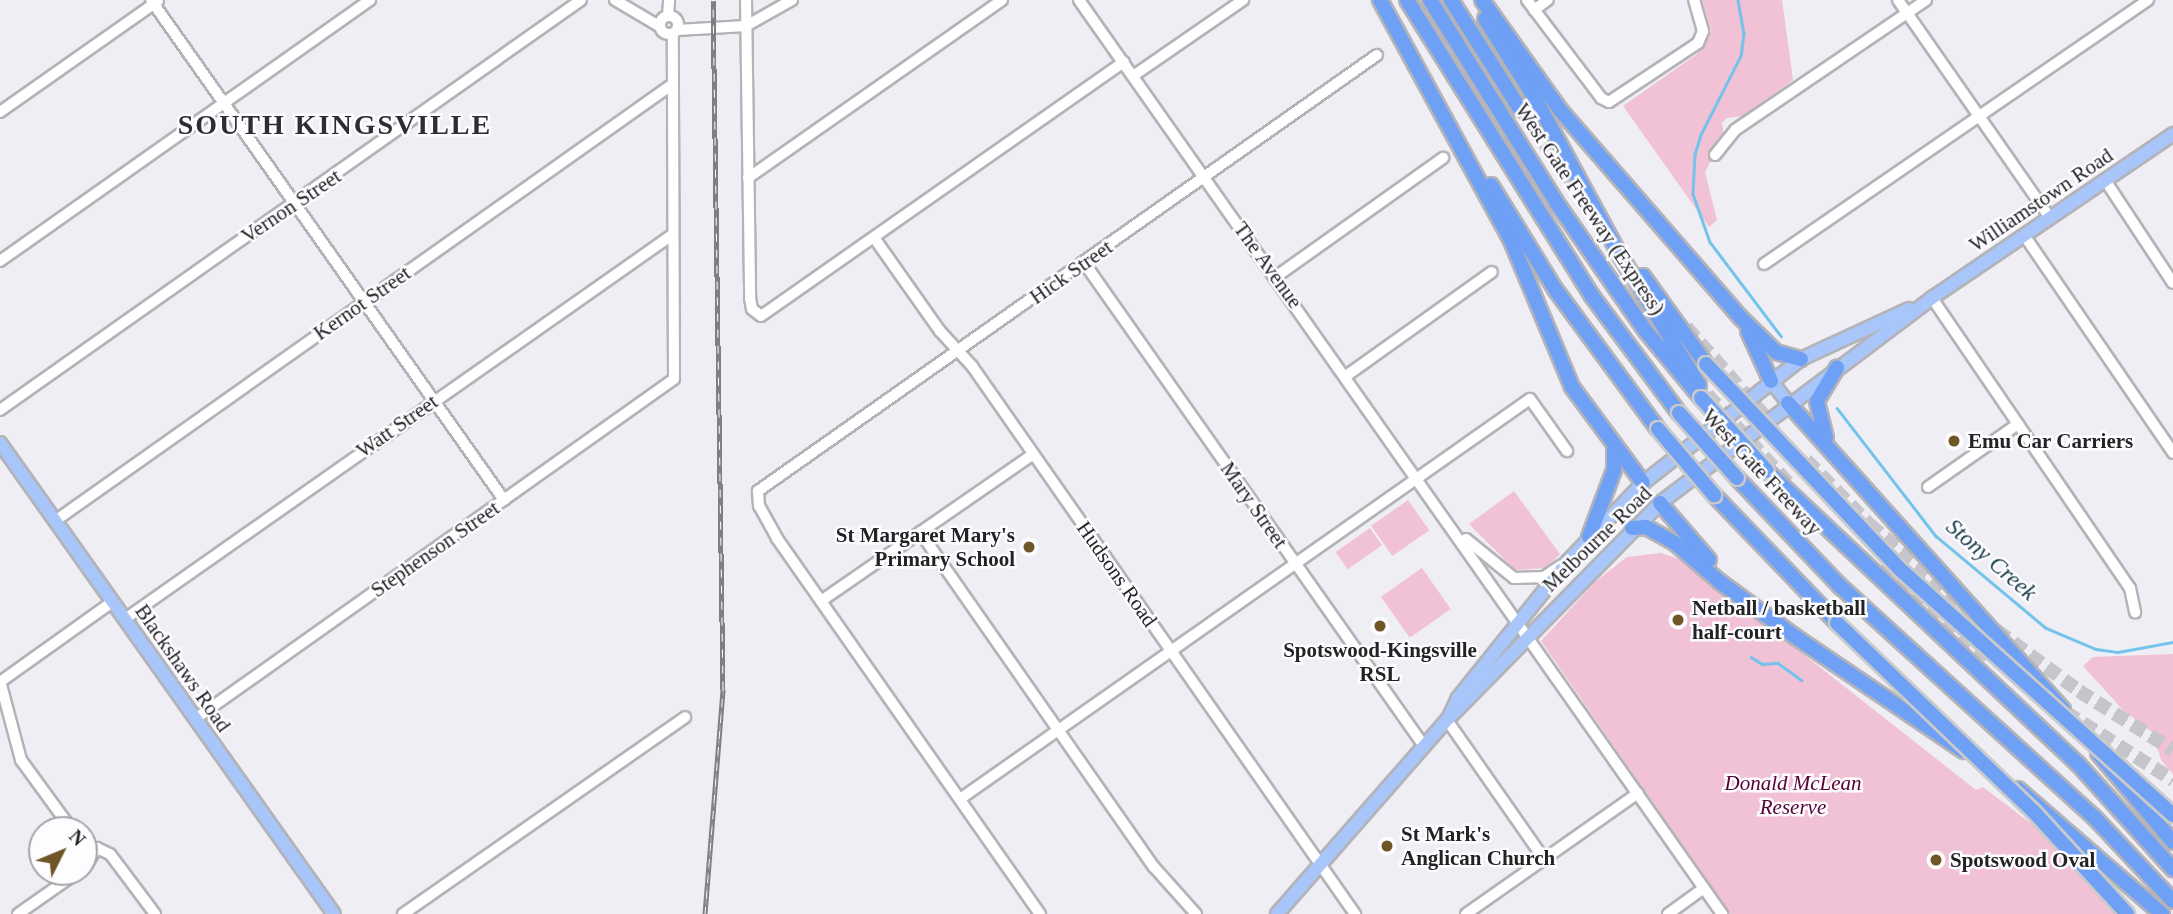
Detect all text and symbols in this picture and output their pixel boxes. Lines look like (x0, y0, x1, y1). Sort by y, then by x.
street label: West Gate Freeway (Express) (1510, 98, 1670, 320)
district label: SOUTH KINGSVILLE (180, 108, 490, 142)
street label: Williamstown Road (1964, 143, 2118, 257)
street label: Vernon Street (236, 163, 346, 249)
street label: The Avenue (1228, 216, 1308, 314)
street label: Hick Street (1025, 234, 1117, 310)
street label: Kernot Street (309, 260, 415, 346)
street label: Watt Street (352, 389, 442, 463)
street label: West Gate Freeway (1697, 403, 1827, 541)
place label: Emu Car Carriers (1968, 428, 2134, 454)
marker: Emu Car Carriers (1946, 433, 1962, 449)
street label: Mary Street (1215, 457, 1293, 553)
street label: Melbourne Road (1537, 481, 1657, 597)
street label: Stephenson Street (366, 495, 504, 603)
water label: Stony Creek (1940, 513, 2042, 607)
street label: Hudsons Road (1071, 516, 1163, 632)
place label: St Margaret Mary's Primary School (836, 522, 1015, 572)
marker: St Margaret Mary's Primary School (1021, 539, 1037, 555)
place label: Netball / basketball half-court (1692, 595, 1866, 645)
street label: Blackshaws Road (130, 599, 236, 737)
marker: Netball / basketball half-court (1670, 612, 1686, 628)
marker: Spotswood-Kingsville RSL (1372, 618, 1388, 634)
place label: Spotswood-Kingsville RSL (1283, 637, 1477, 687)
park label: Donald McLean Reserve (1724, 770, 1862, 820)
north arrow (28, 816, 98, 886)
place label: St Mark's Anglican Church (1401, 821, 1555, 871)
text: N (65, 826, 90, 850)
marker: St Mark's Anglican Church (1379, 838, 1395, 854)
place label: Spotswood Oval (1950, 847, 2095, 873)
marker: Spotswood Oval (1928, 852, 1944, 868)

